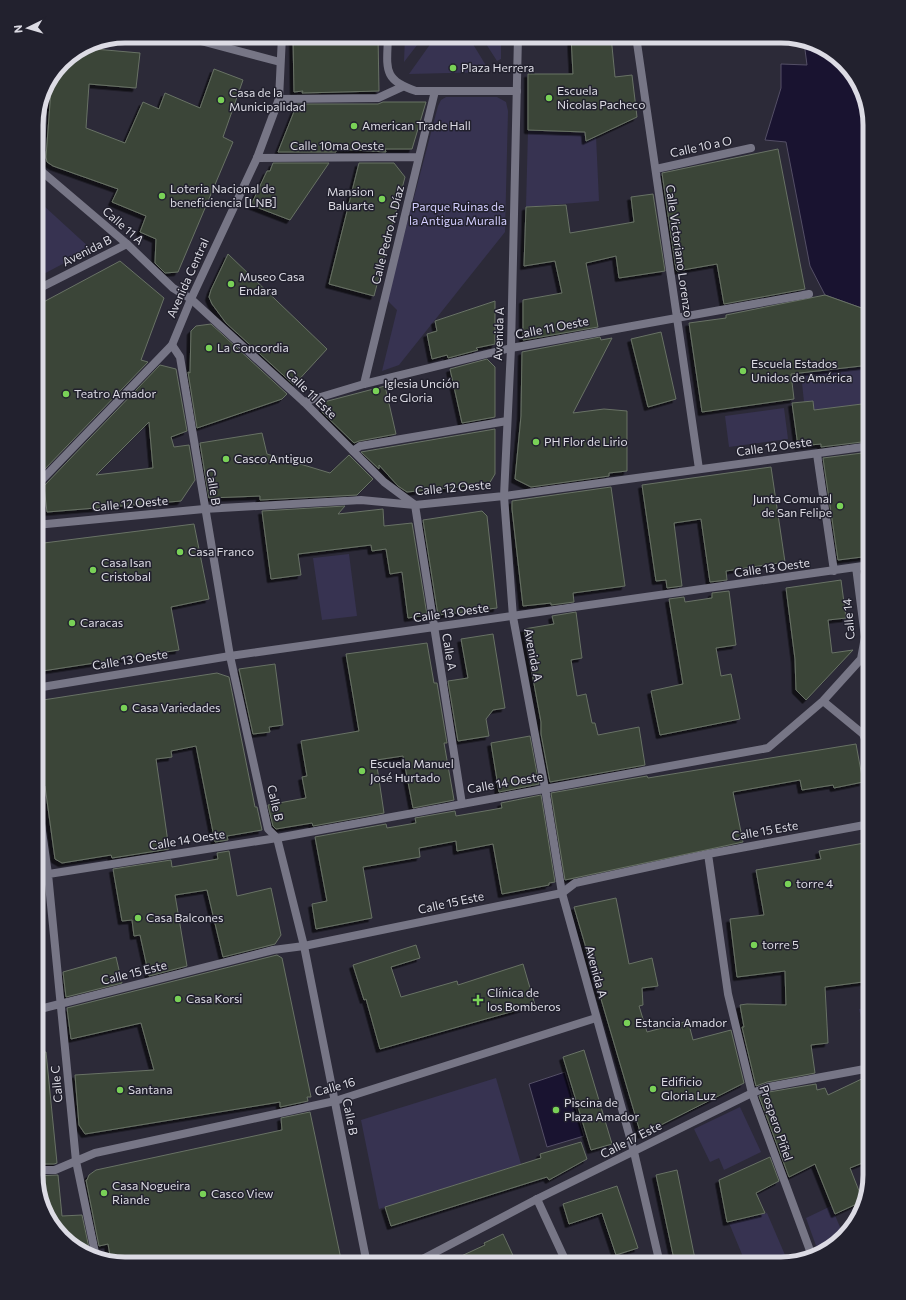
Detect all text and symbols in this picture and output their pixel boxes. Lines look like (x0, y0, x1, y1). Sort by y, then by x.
north arrow (8, 8, 48, 48)
text: N (11, 24, 24, 34)
place label: Plaza Herrera (461, 60, 534, 74)
marker: Plaza Herrera (448, 63, 458, 73)
place label: Escuela Nicolas Pacheco (557, 83, 645, 111)
place label: Casa de la Municipalidad (229, 85, 306, 113)
marker: Escuela Nicolas Pacheco (544, 93, 554, 103)
marker: Casa de la Municipalidad (216, 95, 226, 105)
place label: American Trade Hall (362, 118, 471, 132)
marker: American Trade Hall (349, 121, 359, 131)
street label: Calle 10 a O (669, 133, 733, 159)
street label: Calle 10ma Oeste (290, 138, 384, 152)
place label: Loteria Nacional de beneficiencia [LNB] (170, 181, 277, 209)
place label: Mansion Baluarte (327, 184, 374, 212)
street label: Calle Pedro A. Díaz (368, 184, 406, 286)
street label: Calle Victoriano Lorenzo (664, 184, 696, 318)
marker: Loteria Nacional de beneficiencia [LNB] (157, 191, 167, 201)
marker: Mansion Baluarte (377, 194, 387, 204)
park label: Parque Ruinas de la Antigua Muralla (409, 199, 507, 227)
street label: Calle 11 A (100, 204, 147, 247)
street label: Avenida B (60, 232, 114, 268)
street label: Avenida Central (163, 236, 211, 320)
place label: Museo Casa Endara (239, 269, 305, 297)
marker: Museo Casa Endara (226, 279, 236, 289)
street label: Avenida A (490, 307, 506, 361)
street label: Calle 11 Oeste (514, 313, 590, 341)
place label: La Concordia (217, 340, 289, 354)
marker: La Concordia (204, 343, 214, 353)
place label: Escuela Estados Unidos de América (751, 356, 852, 384)
street label: Calle 11 Este (283, 366, 340, 421)
marker: Escuela Estados Unidos de América (738, 366, 748, 376)
place label: Iglesia Unción de Gloria (384, 376, 459, 404)
place label: Teatro Amador (74, 386, 156, 400)
marker: Iglesia Unción de Gloria (371, 386, 381, 396)
marker: Teatro Amador (61, 389, 71, 399)
place label: PH Flor de Lirio (544, 434, 628, 448)
street label: Calle 12 Oeste (735, 434, 812, 458)
marker: PH Flor de Lirio (531, 437, 541, 447)
place label: Casco Antiguo (234, 451, 313, 465)
marker: Casco Antiguo (221, 454, 231, 464)
street label: Calle B (204, 467, 224, 506)
street label: Calle 12 Oeste (414, 477, 491, 497)
place label: Junta Comunal de San Felipe (753, 491, 832, 519)
street label: Calle 12 Oeste (91, 493, 168, 513)
marker: Junta Comunal de San Felipe (835, 501, 845, 511)
place label: Casa Franco (188, 544, 254, 558)
marker: Casa Franco (175, 547, 185, 557)
place label: Casa Isan Cristobal (101, 555, 152, 583)
street label: Calle 13 Oeste (733, 555, 811, 579)
marker: Casa Isan Cristobal (88, 565, 98, 575)
street label: Calle 14 (839, 598, 857, 640)
street label: Calle 13 Oeste (412, 600, 490, 624)
place label: Caracas (80, 615, 123, 629)
marker: Caracas (67, 618, 77, 628)
street label: Avenida A (522, 627, 546, 683)
street label: Calle A (440, 632, 460, 671)
street label: Calle 13 Oeste (91, 646, 169, 672)
place label: Casa Variedades (132, 700, 221, 714)
marker: Casa Variedades (119, 703, 129, 713)
place label: Escuela Manuel José Hurtado (370, 756, 454, 785)
marker: Escuela Manuel José Hurtado (357, 766, 367, 776)
street label: Calle 14 Oeste (466, 768, 544, 796)
street label: Calle B (265, 783, 287, 823)
street label: Calle 15 Este (731, 817, 799, 843)
street label: Calle 14 Oeste (148, 826, 226, 852)
place label: torre 4 (796, 876, 833, 890)
marker: torre 4 (783, 879, 793, 889)
street label: Calle 15 Este (416, 888, 485, 916)
place label: Casa Balcones (146, 910, 223, 924)
marker: Casa Balcones (133, 913, 143, 923)
place label: torre 5 (762, 937, 799, 951)
marker: torre 5 (749, 940, 759, 950)
street label: Avenida A (583, 944, 611, 1000)
street label: Calle 15 Este (99, 957, 168, 987)
place label: Clínica de los Bomberos (487, 985, 561, 1013)
place label: Casa Korsi (186, 991, 242, 1005)
marker: Casa Korsi (173, 994, 183, 1004)
marker: Clínica de los Bomberos (472, 994, 484, 1006)
place label: Estancia Amador (635, 1015, 727, 1029)
marker: Estancia Amador (622, 1018, 632, 1028)
street label: Calle C (47, 1065, 65, 1103)
street label: Calle 16 (313, 1074, 357, 1098)
place label: Edificio Gloria Luz (661, 1074, 716, 1102)
place label: Santana (128, 1082, 173, 1096)
street label: Prospero Piñel (757, 1083, 796, 1162)
marker: Edificio Gloria Luz (648, 1084, 658, 1094)
marker: Santana (115, 1085, 125, 1095)
place label: Piscina de Plaza Amador (564, 1095, 640, 1123)
street label: Calle B (341, 1097, 361, 1137)
marker: Piscina de Plaza Amador (551, 1105, 561, 1115)
street label: Calle 17 Este (598, 1118, 663, 1160)
place label: Casa Nogueira Riande (112, 1178, 190, 1206)
place label: Casco View (211, 1186, 274, 1200)
marker: Casa Nogueira Riande (99, 1188, 109, 1198)
marker: Casco View (198, 1189, 208, 1199)

